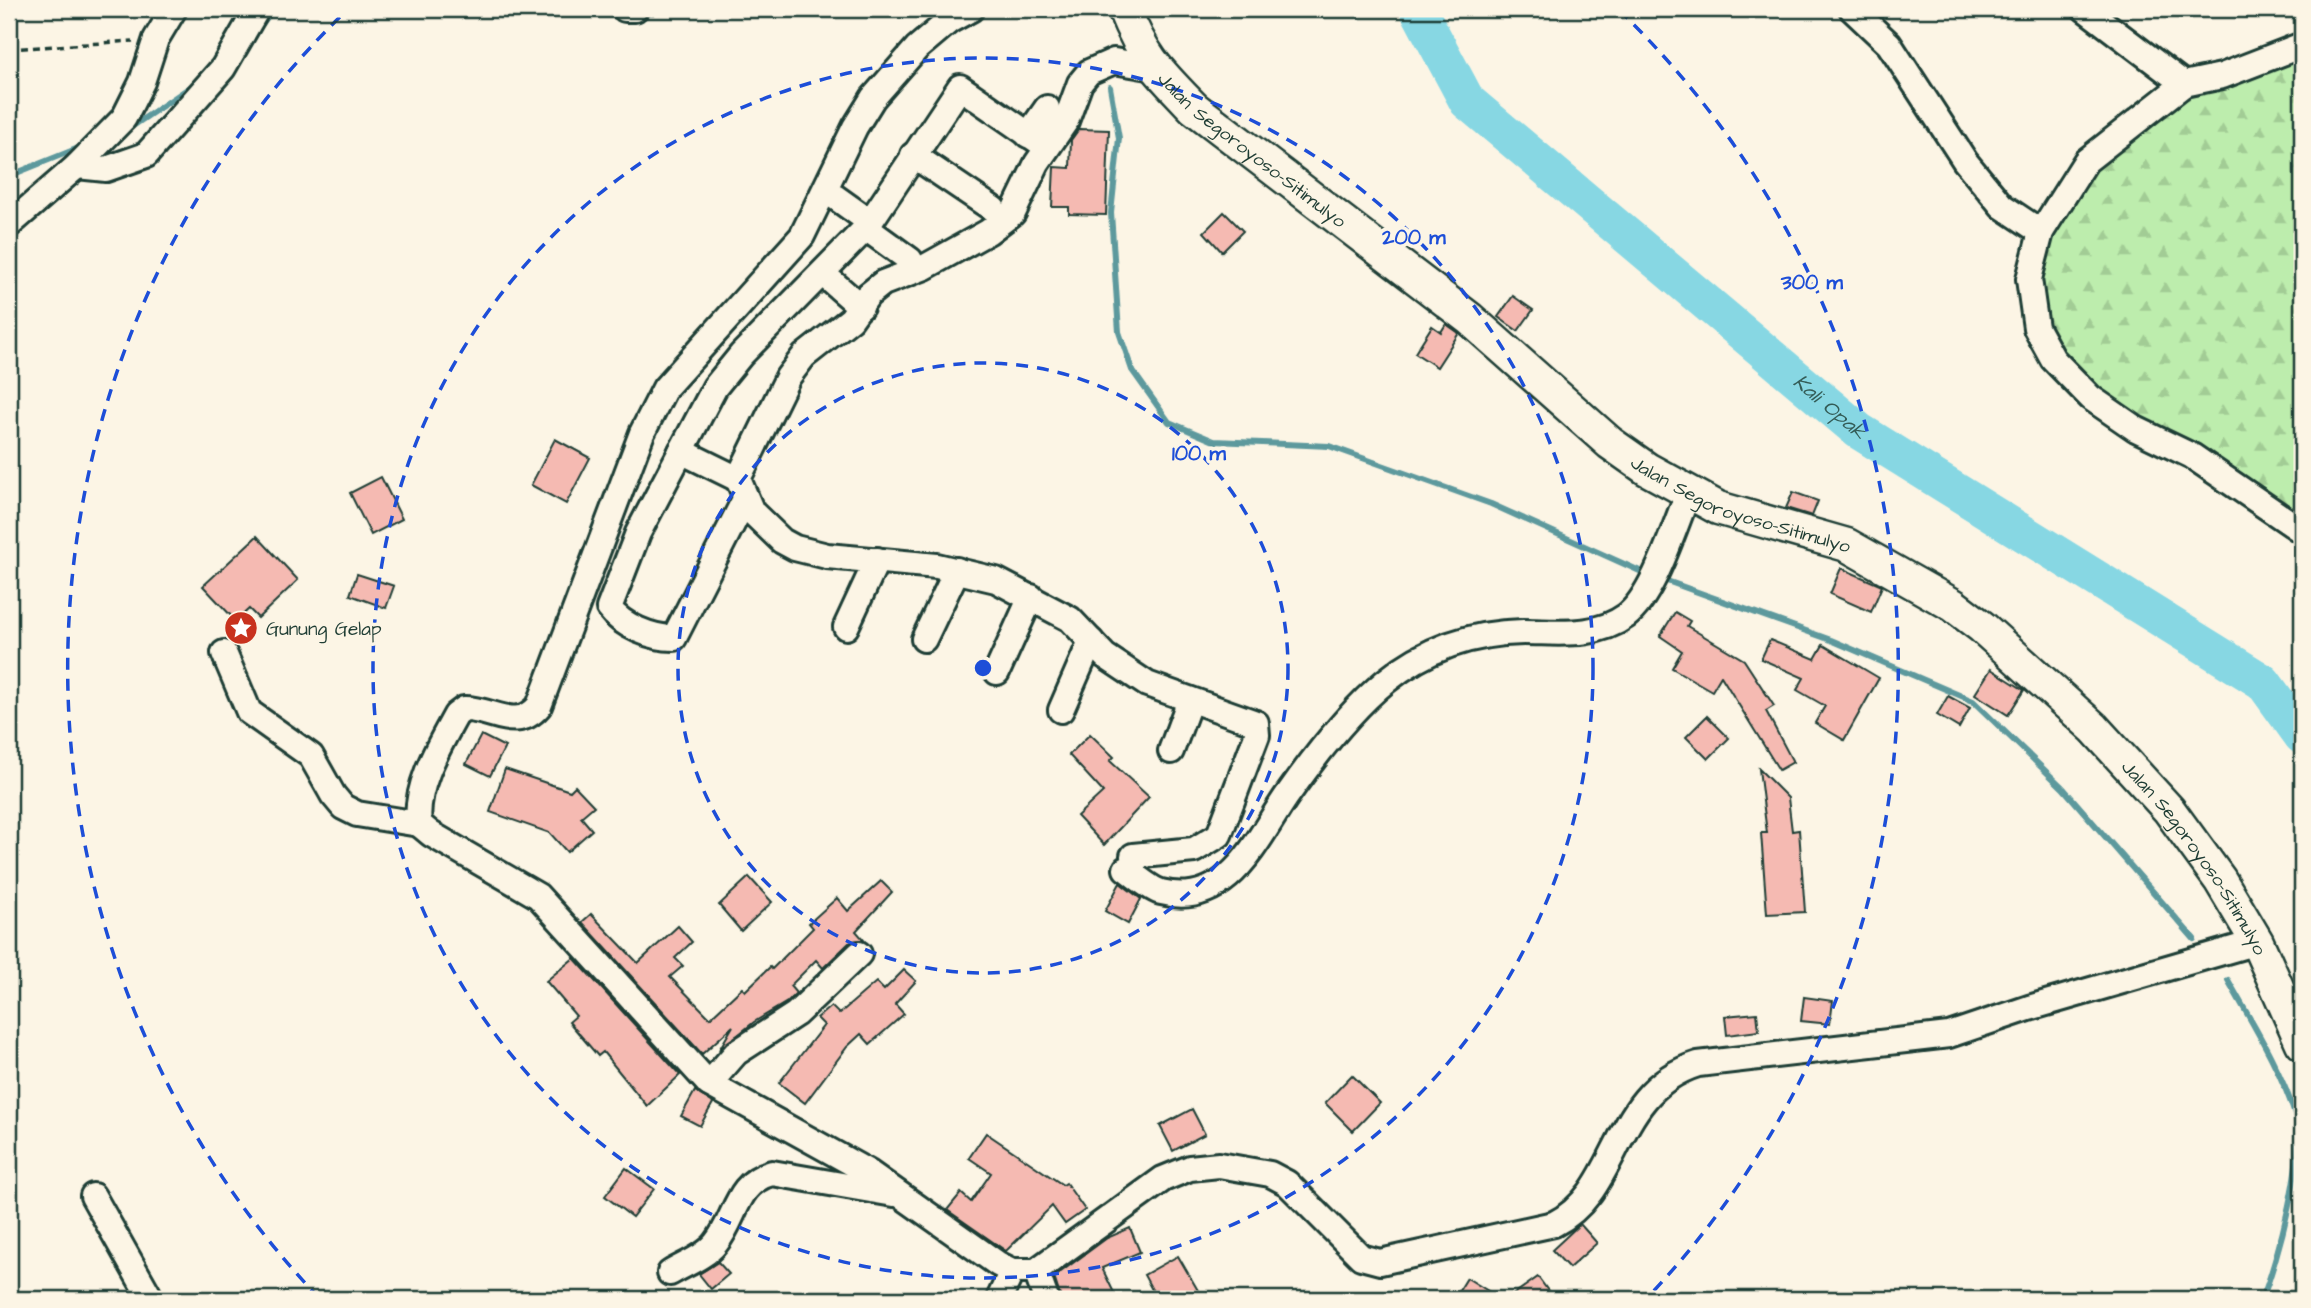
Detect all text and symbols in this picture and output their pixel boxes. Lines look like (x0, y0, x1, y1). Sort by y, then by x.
street label: Jalan Segoroyoso-Sitimulyo (1151, 66, 1352, 235)
text: 200 m (1381, 223, 1446, 252)
text: 300 m (1780, 268, 1844, 297)
water label: Kali Opak (1787, 368, 1874, 447)
text: 100 m (1172, 439, 1227, 468)
street label: Jalan Segoroyoso-Sitimulyo (1625, 450, 1854, 560)
place icon: Gunung Gelap (222, 609, 260, 647)
place label: Gunung Gelap (266, 616, 382, 644)
centre of rings (971, 656, 995, 680)
street label: Jalan Segoroyoso-Sitimulyo (2115, 755, 2273, 960)

